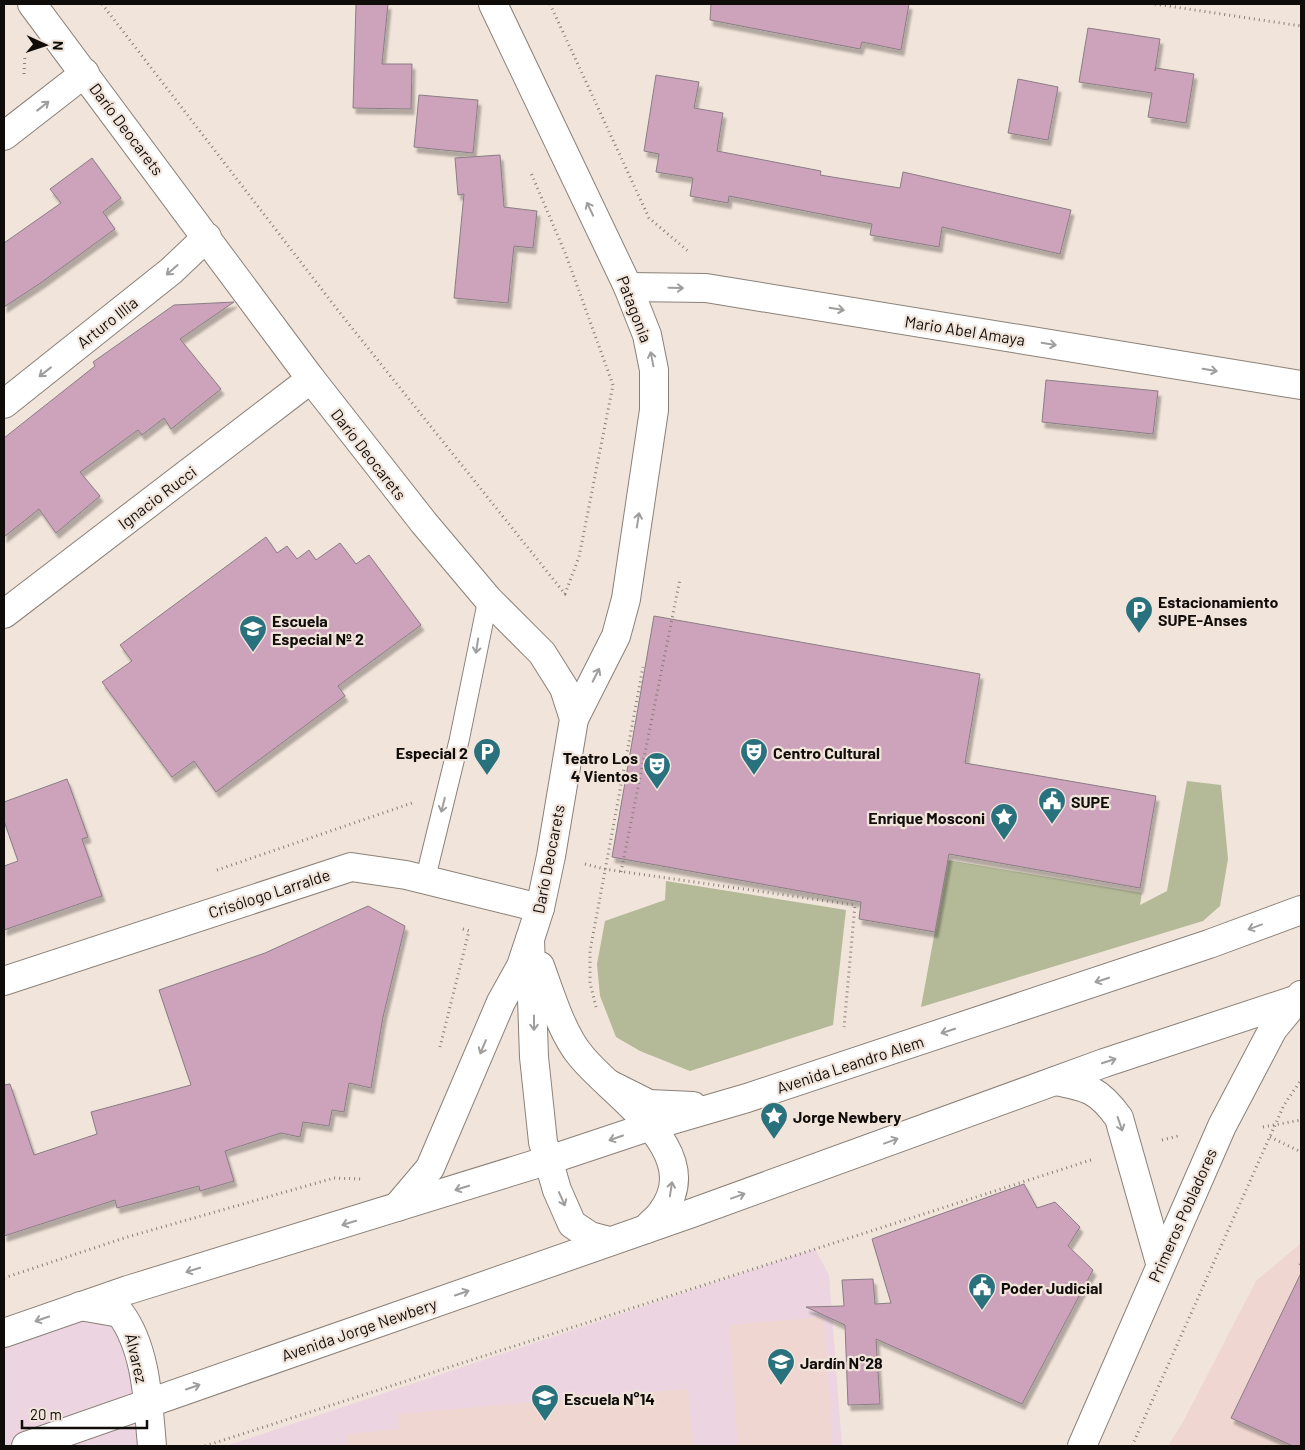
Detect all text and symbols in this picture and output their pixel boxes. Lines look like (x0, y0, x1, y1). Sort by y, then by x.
north arrow (20, 20, 70, 70)
text: N (50, 41, 67, 51)
street label: Darío Deocarets (86, 79, 168, 179)
one-way arrow (36, 101, 49, 112)
one-way arrow (585, 202, 595, 217)
one-way arrow (165, 264, 178, 276)
street label: Patagonia (614, 273, 656, 345)
one-way arrow (668, 283, 684, 292)
street label: Arturo Illia (73, 292, 141, 352)
one-way arrow (829, 305, 845, 315)
street label: Mario Abel Amaya (903, 311, 1027, 349)
one-way arrow (1041, 339, 1057, 349)
one-way arrow (647, 351, 656, 367)
one-way arrow (38, 366, 51, 377)
one-way arrow (1201, 366, 1217, 376)
street label: Darío Deocarets (328, 405, 410, 503)
street label: Ignacio Rucci (114, 461, 200, 533)
one-way arrow (633, 512, 643, 528)
place label: Estacionamiento SUPE-Anses (1158, 592, 1279, 629)
parking icon: Estacionamiento SUPE-Anses (1124, 595, 1154, 634)
place label: Escuela Especial Nº 2 (272, 611, 364, 648)
school or university icon: Escuela Especial Nº 2 (238, 614, 268, 653)
one-way arrow (472, 638, 482, 654)
one-way arrow (592, 668, 601, 683)
parking icon: Especial 2 (472, 737, 502, 776)
theatre icon: Centro Cultural (739, 737, 769, 776)
place label: Especial 2 (396, 743, 468, 762)
place label: Centro Cultural (773, 743, 880, 762)
place label: Teatro Los 4 Vientos (563, 748, 638, 785)
theatre icon: Teatro Los 4 Vientos (642, 751, 672, 790)
public building icon: SUPE (1037, 786, 1067, 825)
place label: SUPE (1071, 792, 1109, 811)
one-way arrow (438, 796, 447, 812)
place icon: Enrique Mosconi (989, 802, 1019, 841)
street label: Darío Deocarets (528, 803, 568, 915)
place label: Enrique Mosconi (868, 808, 985, 827)
street label: Crisólogo Larralde (206, 864, 332, 922)
one-way arrow (1248, 923, 1264, 932)
one-way arrow (1094, 976, 1110, 985)
one-way arrow (529, 1014, 538, 1030)
one-way arrow (940, 1027, 956, 1037)
street label: Avenida Leandro Alem (774, 1031, 926, 1097)
one-way arrow (477, 1039, 487, 1054)
one-way arrow (1101, 1056, 1116, 1065)
place icon: Jorge Newbery (759, 1101, 789, 1140)
place label: Jorge Newbery (793, 1107, 901, 1126)
one-way arrow (1116, 1116, 1125, 1131)
one-way arrow (609, 1134, 625, 1143)
one-way arrow (882, 1136, 898, 1145)
street label: Primeros Pobladores (1144, 1145, 1220, 1285)
one-way arrow (667, 1181, 677, 1197)
one-way arrow (454, 1183, 470, 1193)
one-way arrow (557, 1191, 567, 1206)
one-way arrow (730, 1191, 745, 1200)
one-way arrow (341, 1218, 357, 1228)
one-way arrow (186, 1265, 202, 1275)
public building icon: Poder Judicial (967, 1272, 997, 1311)
place label: Poder Judicial (1001, 1278, 1102, 1297)
one-way arrow (454, 1288, 469, 1297)
street label: Avenida Jorge Newbery (279, 1293, 440, 1365)
one-way arrow (34, 1315, 50, 1325)
street label: Álvarez (122, 1331, 152, 1385)
school or university icon: Jardín N°28 (766, 1347, 796, 1386)
place label: Jardín N°28 (800, 1353, 883, 1372)
one-way arrow (185, 1382, 201, 1392)
school or university icon: Escuela N°14 (530, 1383, 560, 1422)
place label: Escuela N°14 (564, 1389, 655, 1408)
scale bar (22, 1398, 148, 1430)
text: 20 m (30, 1405, 62, 1423)

